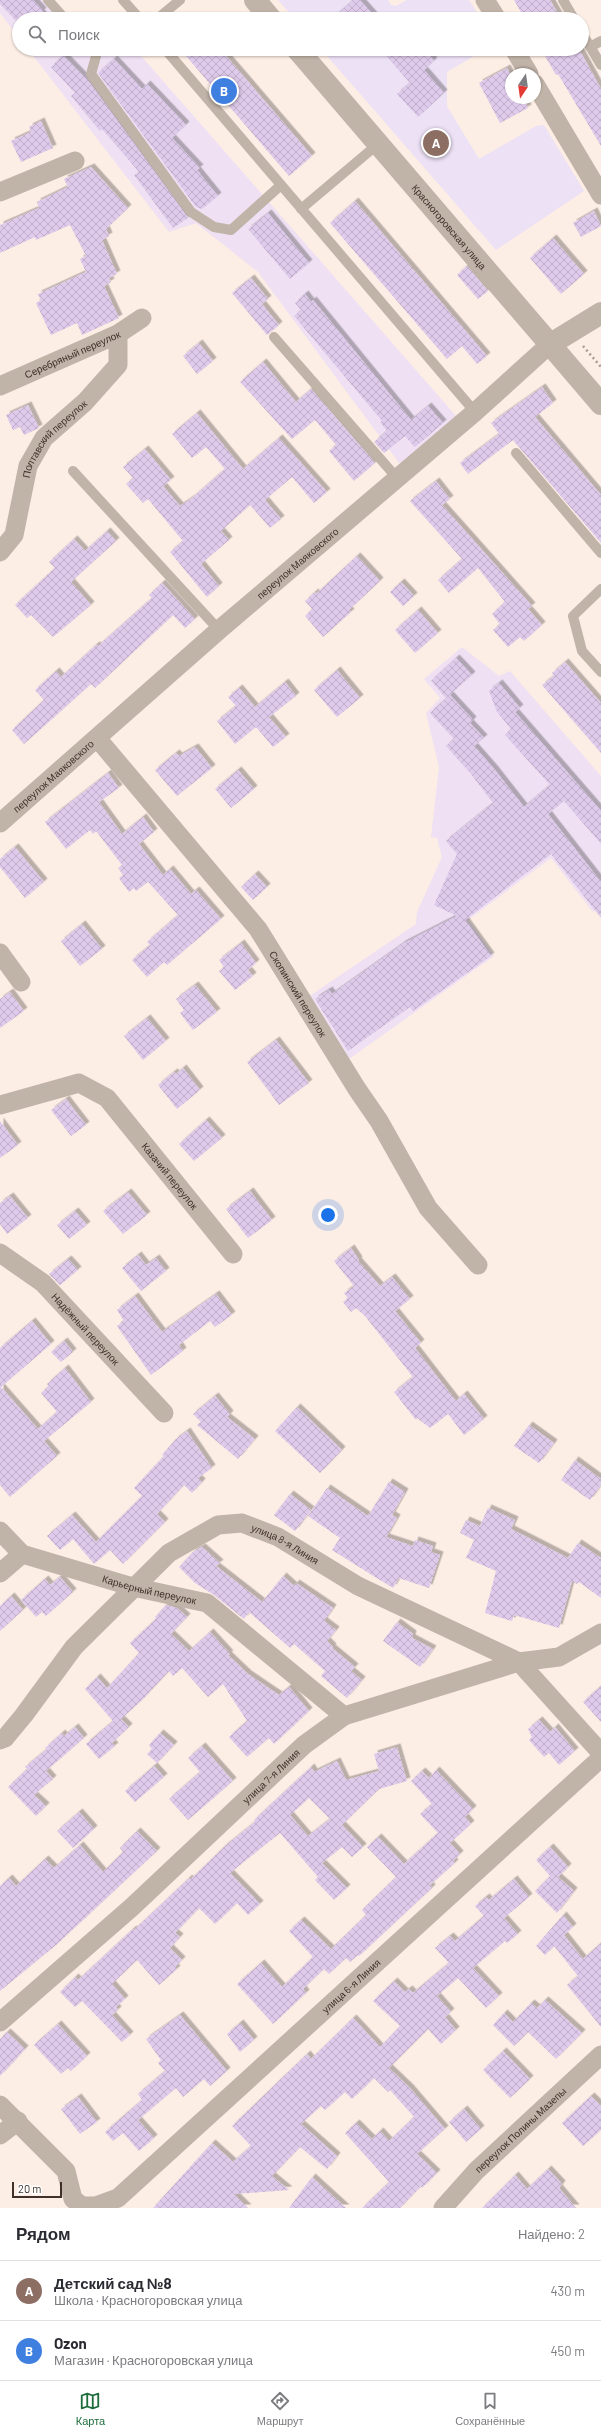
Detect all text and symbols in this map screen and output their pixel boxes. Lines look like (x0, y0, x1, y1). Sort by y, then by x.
search box (12, 12, 589, 56)
icon: search (26, 23, 48, 45)
text: Поиск (58, 25, 100, 43)
north arrow (505, 68, 541, 104)
pin: B (211, 76, 237, 106)
pin: A (423, 128, 449, 158)
street label: Красногоровская улица (409, 182, 489, 272)
street label: Серебряный переулок (23, 328, 123, 380)
street label: Полтавский переулок (20, 397, 90, 479)
street label: переулок Маяковского (254, 525, 341, 601)
street label: переулок Маяковского (10, 737, 96, 815)
street label: Скопинский переулок (267, 949, 330, 1040)
street label: Казачий переулок (139, 1140, 201, 1212)
your location (318, 1205, 338, 1225)
street label: Надёжный переулок (49, 1290, 122, 1368)
street label: улица 8-я Линия (250, 1521, 321, 1567)
street label: Карьерный переулок (101, 1572, 198, 1607)
street label: улица 7-я Линия (240, 1746, 302, 1806)
street label: улица 6-я Линия (319, 1956, 383, 2015)
street label: переулок Полины Мазепы (472, 2085, 568, 2175)
scale bar (12, 2180, 62, 2199)
text: 20 m (18, 2182, 41, 2195)
text: Рядом (16, 2223, 71, 2243)
text: Найдено: 2 (518, 2226, 585, 2242)
text: Детский сад №8 (54, 2274, 172, 2292)
text: A (25, 2283, 33, 2299)
text: 430 m (550, 2283, 585, 2299)
text: Школа · Красногоровская улица (54, 2292, 242, 2308)
text: Ozon (54, 2334, 87, 2352)
text: B (25, 2343, 33, 2359)
text: 450 m (550, 2343, 585, 2359)
text: Магазин · Красногоровская улица (54, 2352, 253, 2368)
tab: Карта (76, 2390, 105, 2427)
tab: Маршрут (257, 2390, 304, 2427)
tab: Сохранённые (455, 2390, 525, 2427)

